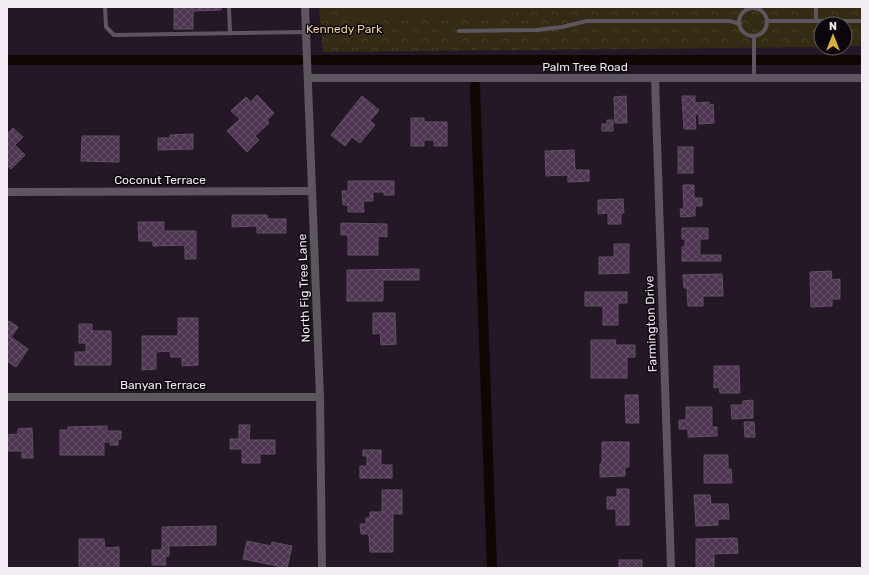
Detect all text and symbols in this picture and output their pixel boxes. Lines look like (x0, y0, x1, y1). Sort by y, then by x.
north arrow (813, 16, 853, 56)
text: N (829, 20, 837, 33)
park label: Kennedy Park (306, 22, 383, 36)
street label: Palm Tree Road (542, 60, 628, 74)
street label: Coconut Terrace (114, 173, 206, 187)
street label: North Fig Tree Lane (295, 233, 313, 343)
street label: Farmington Drive (642, 275, 660, 372)
street label: Banyan Terrace (120, 378, 206, 392)

